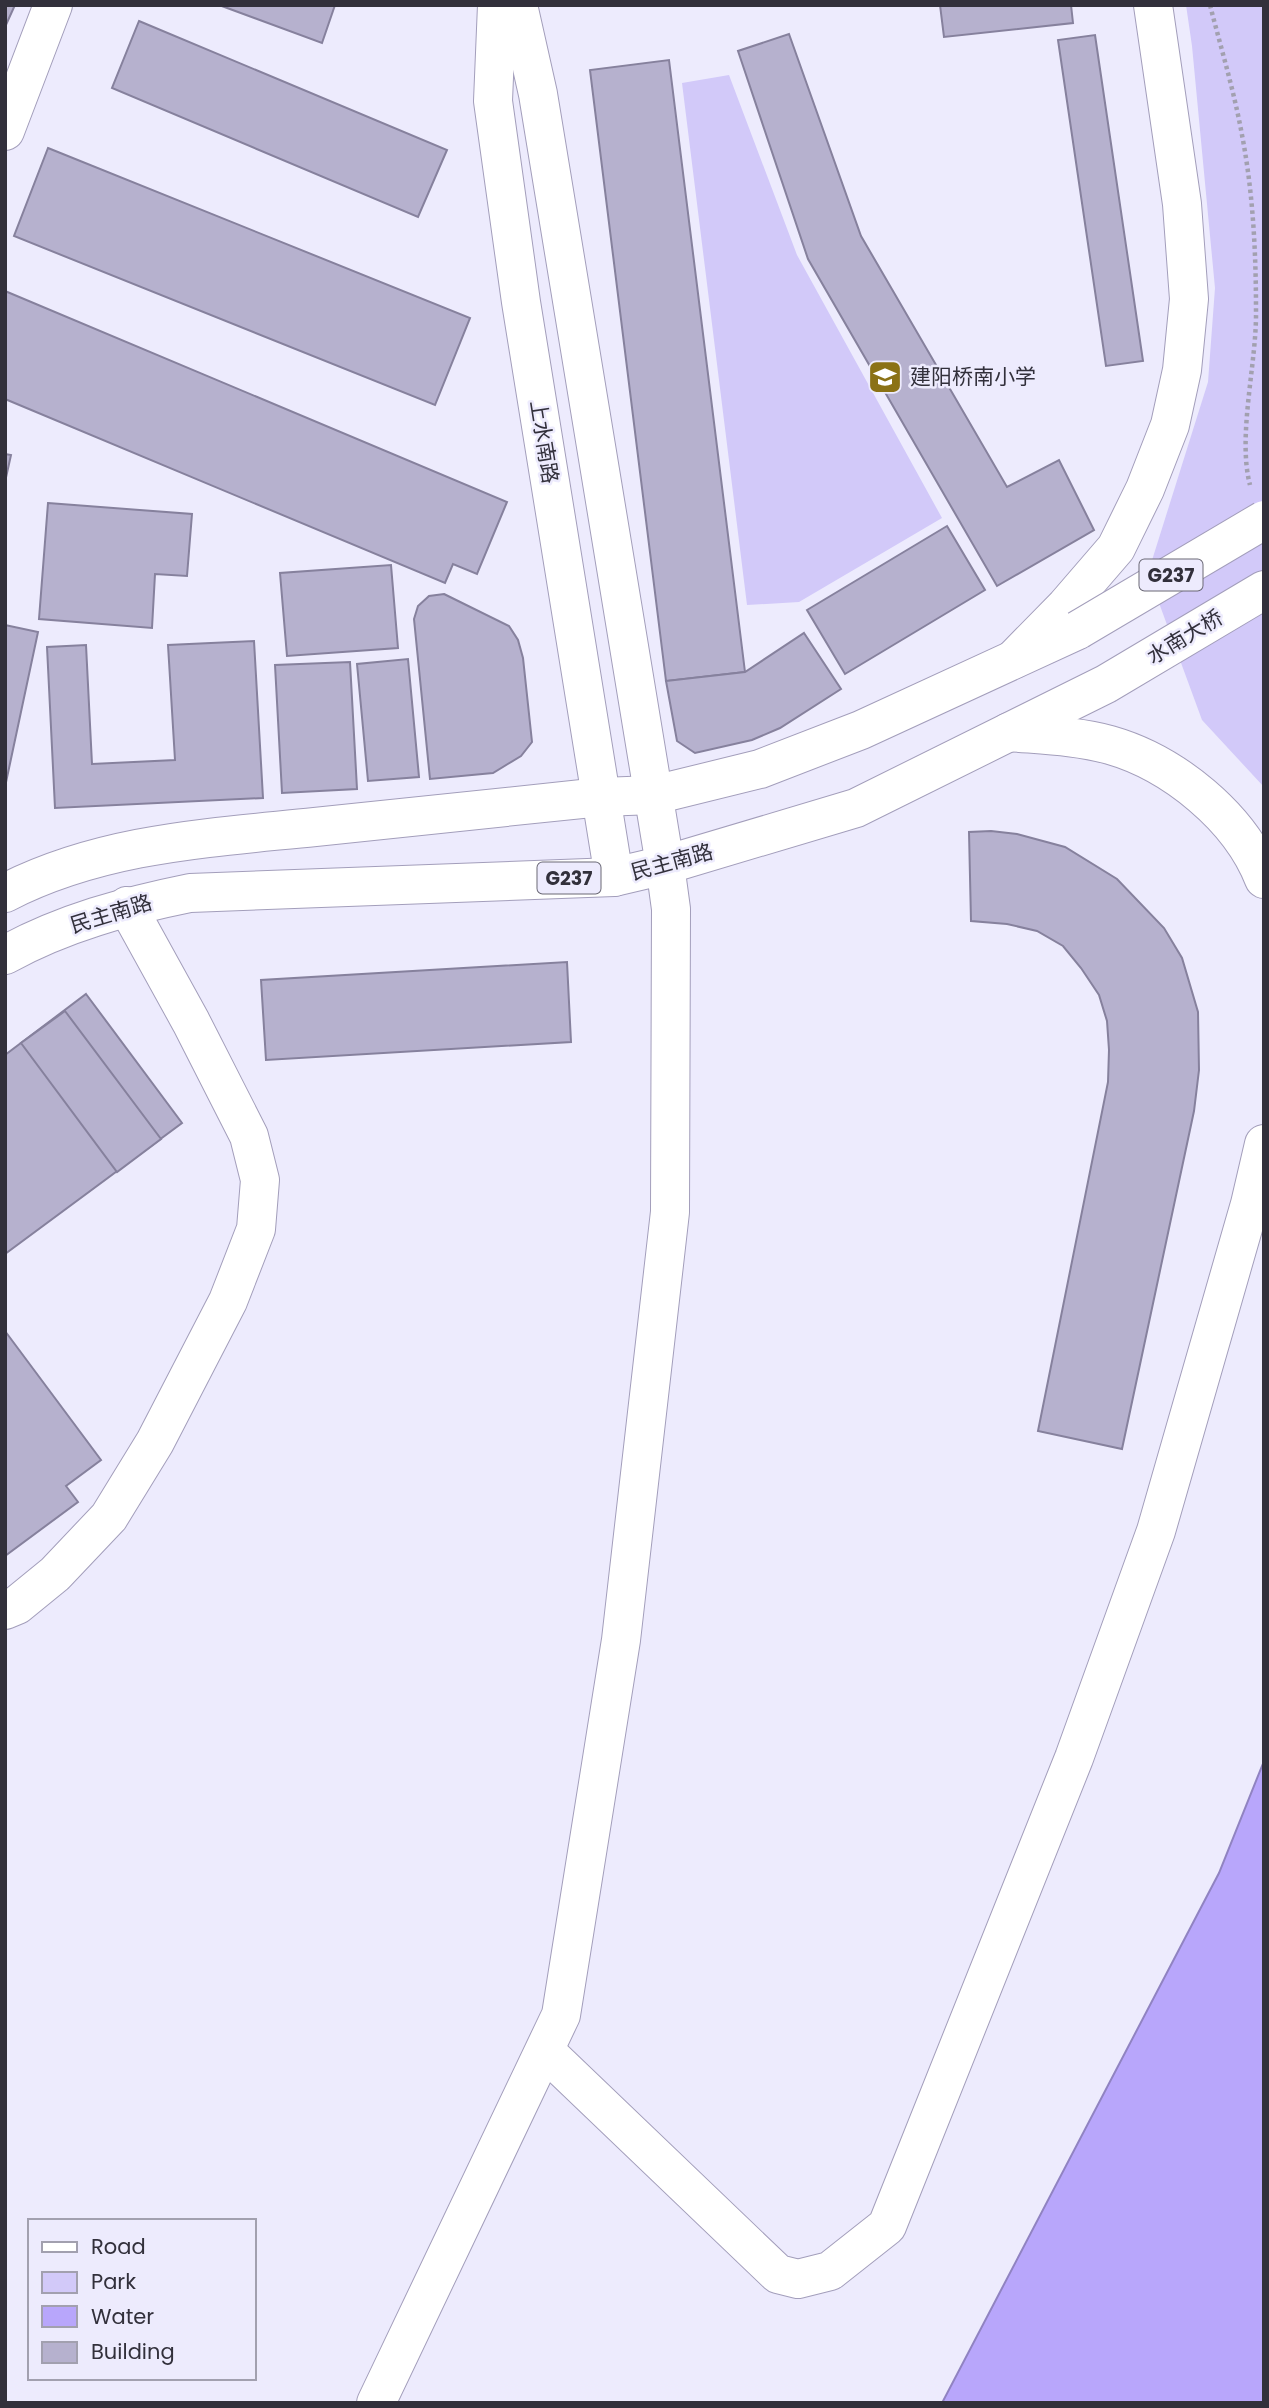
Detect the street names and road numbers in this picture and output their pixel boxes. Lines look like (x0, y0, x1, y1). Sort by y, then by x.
street label: 上水南路 (524, 398, 565, 486)
road number: G237 (1140, 560, 1202, 590)
street label: 水南大桥 (1141, 603, 1228, 671)
street label: 民主南路 (628, 837, 716, 886)
road number: G237 (538, 862, 600, 894)
street label: 民主南路 (66, 887, 155, 940)

